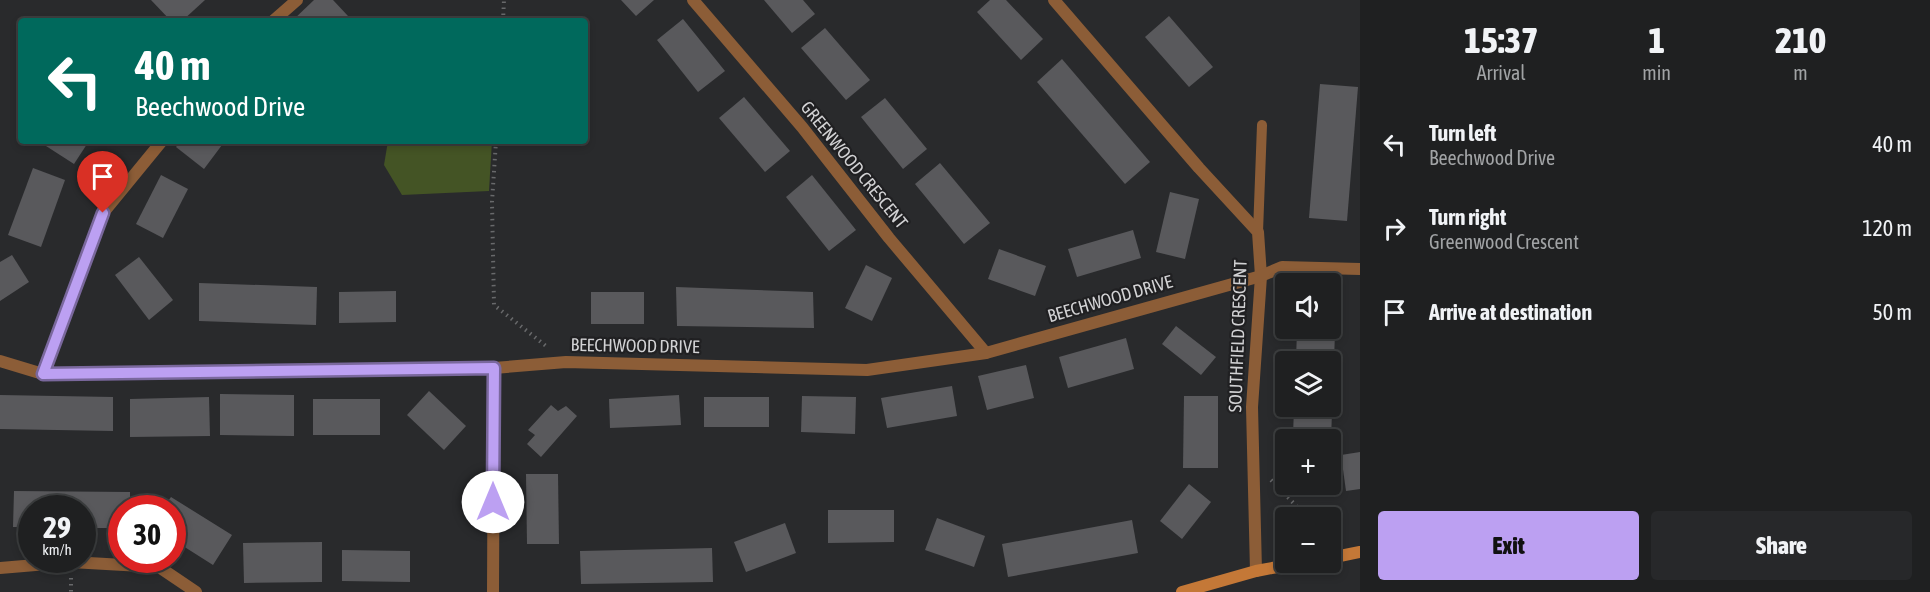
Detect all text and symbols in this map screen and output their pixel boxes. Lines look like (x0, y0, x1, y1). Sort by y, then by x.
text: 15:37 (1464, 19, 1538, 61)
text: 1 (1648, 19, 1665, 61)
text: 210 (1775, 19, 1826, 61)
text: 40 m (135, 41, 210, 89)
icon: left (36, 42, 114, 120)
text: Arrival (1477, 61, 1526, 84)
text: min (1642, 61, 1671, 84)
text: m (1793, 61, 1808, 84)
text: Beechwood Drive (135, 91, 305, 122)
street label: GREENWOOD CRESCENT (797, 97, 912, 233)
text: Turn left (1429, 120, 1496, 146)
icon: left (1378, 128, 1411, 161)
text: 40 m (1872, 131, 1912, 157)
text: Beechwood Drive (1429, 146, 1555, 169)
pin (77, 151, 128, 213)
icon: arrive (86, 160, 119, 193)
text: Turn right (1429, 204, 1506, 230)
icon: right (1378, 212, 1411, 245)
text: 120 m (1862, 215, 1912, 241)
text: Greenwood Crescent (1429, 230, 1579, 253)
street label: SOUTHFIELD CRESCENT (1224, 259, 1251, 413)
street label: BEECHWOOD DRIVE (1045, 271, 1175, 326)
map controls (1275, 273, 1341, 573)
button: sound (1275, 273, 1341, 339)
icon: arrive (1378, 296, 1411, 329)
text: Arrive at destination (1429, 299, 1592, 325)
text: 50 m (1872, 299, 1912, 325)
street label: BEECHWOOD DRIVE (570, 334, 700, 357)
button: layers (1275, 351, 1341, 417)
button: + (1275, 429, 1341, 495)
position arrow (461, 470, 525, 534)
speed limit sign: 30 (108, 495, 186, 573)
button: − (1275, 507, 1341, 573)
text: 29 (43, 510, 71, 544)
button: Exit (1378, 511, 1639, 580)
button: Share (1651, 511, 1912, 580)
text: km/h (42, 541, 72, 558)

